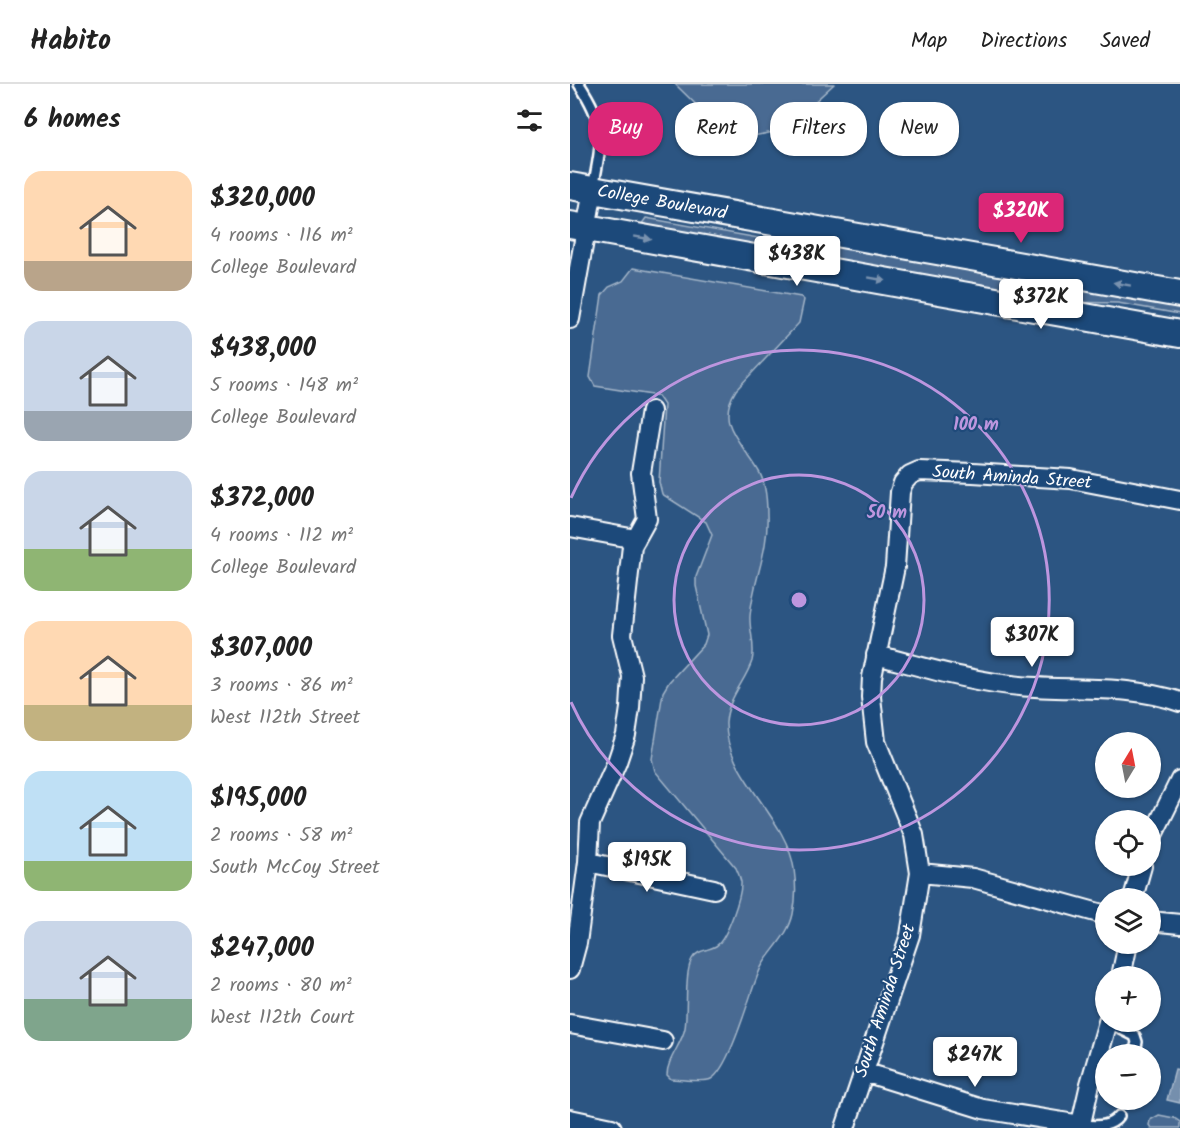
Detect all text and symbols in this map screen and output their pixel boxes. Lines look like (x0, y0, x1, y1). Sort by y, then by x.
text: Habito (30, 19, 111, 64)
text: Map (911, 25, 947, 58)
text: Directions (980, 25, 1067, 58)
text: Saved (1100, 25, 1150, 58)
text: 6 homes (24, 99, 121, 141)
chip: Buy (588, 102, 663, 156)
chip: Rent (675, 102, 758, 156)
chip: Filters (770, 102, 867, 156)
chip: New (879, 102, 959, 156)
icon: filters (513, 104, 546, 137)
street label: College Boulevard (595, 177, 730, 229)
text: $320,000 (210, 178, 315, 220)
pin: $320K (979, 193, 1063, 244)
icon: home (72, 195, 144, 267)
text: $320K (993, 196, 1049, 228)
text: 4 rooms · 116 m² (210, 220, 353, 252)
one-way arrow (634, 234, 653, 243)
pin: $438K (755, 236, 839, 287)
text: $438K (768, 239, 826, 271)
text: College Boulevard (210, 252, 356, 284)
one-way arrow (867, 275, 886, 284)
pin: $372K (999, 279, 1083, 330)
one-way arrow (1113, 279, 1132, 288)
text: $372K (1013, 282, 1069, 314)
text: $438,000 (210, 328, 316, 370)
icon: home (72, 345, 144, 417)
text: 5 rooms · 148 m² (210, 370, 358, 402)
text: College Boulevard (210, 402, 356, 434)
text: 100 m (953, 411, 999, 440)
street label: South Aminda Street (931, 458, 1094, 498)
text: $372,000 (210, 478, 314, 520)
icon: home (72, 495, 144, 567)
text: 50 m (866, 499, 907, 528)
text: 4 rooms · 112 m² (210, 520, 353, 552)
text: College Boulevard (210, 552, 356, 584)
centre of rings (789, 590, 809, 610)
pin: $307K (990, 617, 1074, 668)
text: $307K (1005, 620, 1059, 652)
text: $307,000 (210, 628, 312, 670)
icon: home (72, 645, 144, 717)
text: 3 rooms · 86 m² (210, 670, 353, 702)
text: West 112th Street (210, 702, 360, 734)
north arrow (1095, 732, 1161, 798)
map controls (1095, 732, 1161, 1110)
text: $195,000 (210, 778, 306, 820)
icon: home (72, 795, 144, 867)
button: locate (1095, 810, 1161, 876)
text: 2 rooms · 58 m² (210, 820, 352, 852)
pin: $195K (605, 842, 689, 893)
text: $195K (622, 845, 672, 877)
text: South McCoy Street (210, 852, 380, 884)
button: layers (1095, 888, 1161, 954)
street label: South Aminda Street (848, 920, 925, 1081)
text: $247,000 (210, 928, 314, 970)
icon: home (72, 945, 144, 1017)
button: + (1095, 966, 1161, 1032)
text: 2 rooms · 80 m² (210, 970, 352, 1002)
text: West 112th Court (210, 1002, 355, 1034)
pin: $247K (933, 1037, 1017, 1088)
text: $247K (947, 1040, 1003, 1072)
button: − (1095, 1044, 1161, 1110)

